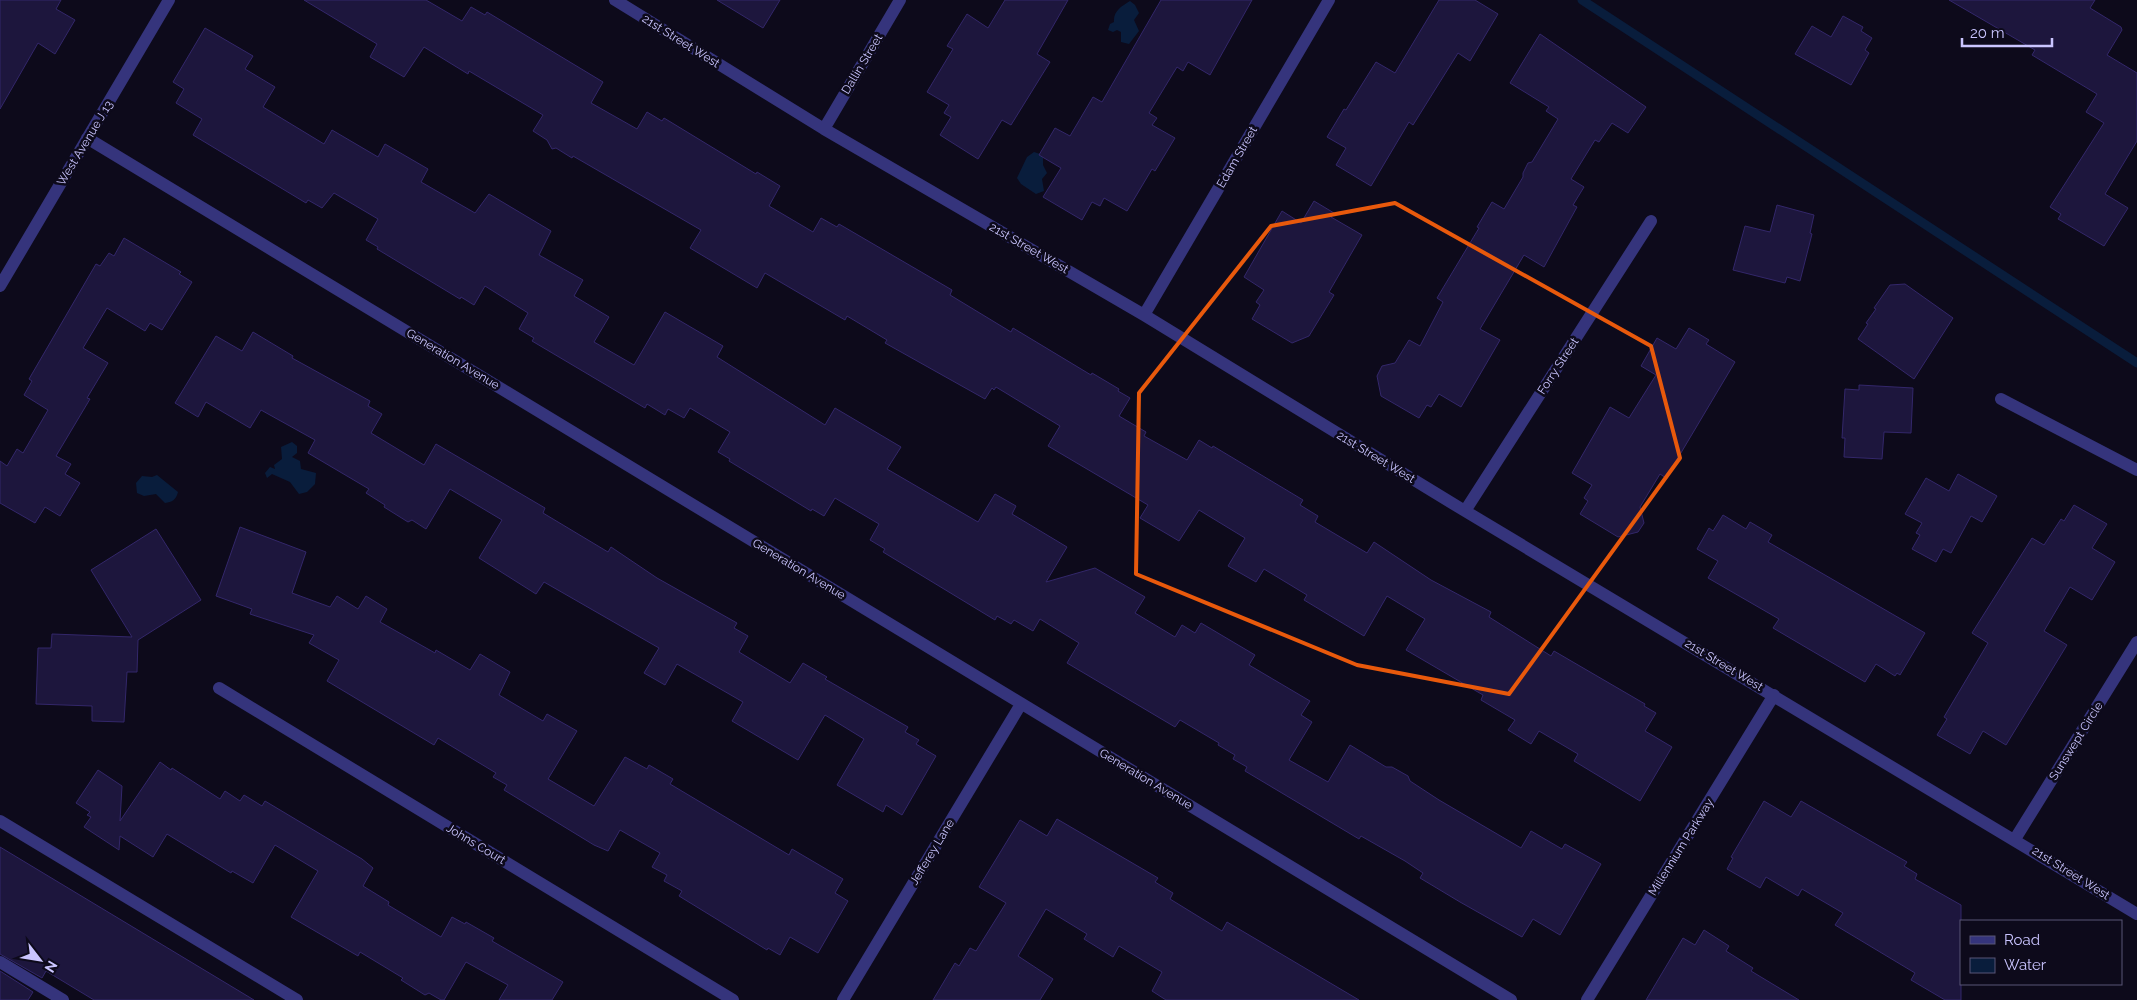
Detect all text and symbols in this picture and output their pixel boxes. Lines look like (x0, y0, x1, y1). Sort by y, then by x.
street label: 21st Street West (640, 12, 722, 70)
scale bar (1962, 15, 2052, 47)
text: 20 m (1970, 24, 2005, 42)
street label: Dallin Street (839, 31, 885, 97)
street label: West Avenue J 13 (54, 98, 116, 188)
street label: Edam Street (1214, 124, 1260, 190)
street label: 21st Street West (987, 220, 1071, 276)
street label: Generation Avenue (404, 326, 502, 392)
street label: Forry Street (1534, 335, 1582, 397)
street label: 21st Street West (1334, 428, 1418, 486)
street label: Generation Avenue (750, 536, 848, 602)
street label: 21st Street West (1682, 636, 1766, 694)
street label: Sunswept Circle (2046, 699, 2106, 783)
street label: Generation Avenue (1097, 746, 1195, 812)
street label: Millennium Parkway (1646, 796, 1717, 898)
street label: Jefferey Lane (907, 817, 957, 887)
street label: Johns Court (444, 821, 508, 867)
street label: 21st Street West (2030, 844, 2112, 902)
legend (1960, 920, 2122, 985)
text: Road (2004, 931, 2040, 949)
north arrow (15, 935, 65, 985)
text: Water (2004, 956, 2047, 974)
text: N (42, 958, 61, 975)

